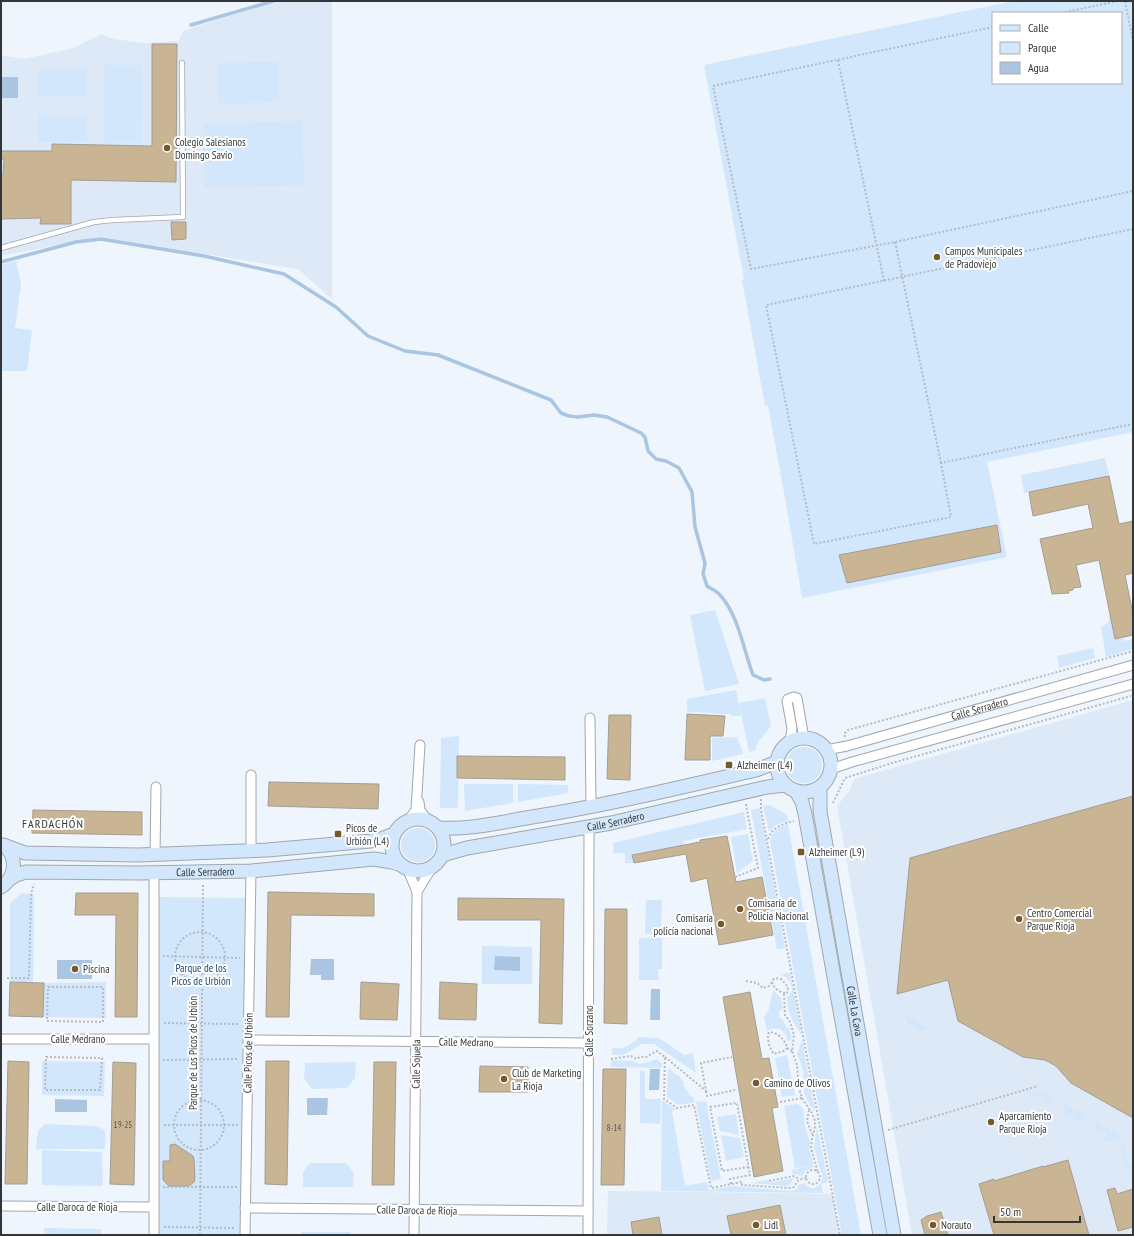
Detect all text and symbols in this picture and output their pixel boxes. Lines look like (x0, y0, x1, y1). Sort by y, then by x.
legend (992, 12, 1122, 84)
text: Calle (1028, 20, 1049, 35)
text: Parque (1028, 40, 1057, 55)
text: Agua (1028, 60, 1049, 75)
place label: Colegio Salesianos Domingo Savio (175, 135, 246, 162)
marker: Colegio Salesianos Domingo Savio (162, 143, 172, 153)
place label: Campos Municipales de Pradoviejo (945, 244, 1023, 271)
marker: Campos Municipales de Pradoviejo (932, 252, 942, 262)
street label: Calle Serradero (950, 694, 1010, 723)
place label: Alzheimer (L4) (737, 758, 793, 772)
marker: Alzheimer (L4) (724, 760, 734, 770)
street label: Calle Serradero (586, 808, 646, 834)
district label: FARDACHÓN (22, 816, 84, 831)
place label: Picos de Urbión (L4) (346, 821, 389, 848)
marker: Picos de Urbión (L4) (333, 829, 343, 839)
place label: Alzheimer (L9) (809, 845, 865, 859)
marker: Alzheimer (L9) (796, 847, 806, 857)
street label: Calle Serradero (176, 864, 235, 879)
place label: Comisaría de Policía Nacional (748, 896, 809, 923)
marker: Comisaría de Policía Nacional (735, 904, 745, 914)
place label: Centro Comercial Parque Rioja (1027, 906, 1092, 933)
place label: Comisaría policía nacional (653, 911, 713, 938)
marker: Centro Comercial Parque Rioja (1014, 914, 1024, 924)
marker: Comisaría policía nacional (716, 919, 726, 929)
park label: Parque de los Picos de Urbión (171, 961, 231, 988)
place label: Piscina (83, 962, 110, 976)
marker: Piscina (70, 964, 80, 974)
street label: Calle La Cava (844, 985, 866, 1037)
street label: Parque de Los Picos de Urbión (186, 996, 200, 1110)
street label: Calle Sorzano (582, 1005, 596, 1057)
street label: Calle Picos de Urbión (240, 1013, 256, 1093)
street label: Calle Medrano (51, 1032, 106, 1046)
street label: Calle Medrano (439, 1035, 494, 1049)
street label: Calle Sojuela (409, 1039, 423, 1089)
place label: Club de Marketing La Rioja (512, 1066, 581, 1093)
marker: Club de Marketing La Rioja (499, 1074, 509, 1084)
place label: Camino de Olivos (764, 1076, 830, 1090)
marker: Camino de Olivos (751, 1078, 761, 1088)
place label: Aparcamiento Parque Rioja (999, 1109, 1052, 1136)
marker: Aparcamiento Parque Rioja (986, 1117, 996, 1127)
house number: 19-25 (114, 1119, 132, 1130)
house number: 8-14 (607, 1122, 621, 1133)
scale bar (994, 1198, 1080, 1224)
street label: Calle Daroca de Rioja (37, 1200, 117, 1214)
street label: Calle Daroca de Rioja (377, 1202, 457, 1218)
text: 50 m (1000, 1204, 1021, 1219)
place label: Lidl (764, 1218, 779, 1232)
place label: Norauto (941, 1218, 972, 1232)
marker: Lidl (751, 1220, 761, 1230)
marker: Norauto (928, 1220, 938, 1230)

